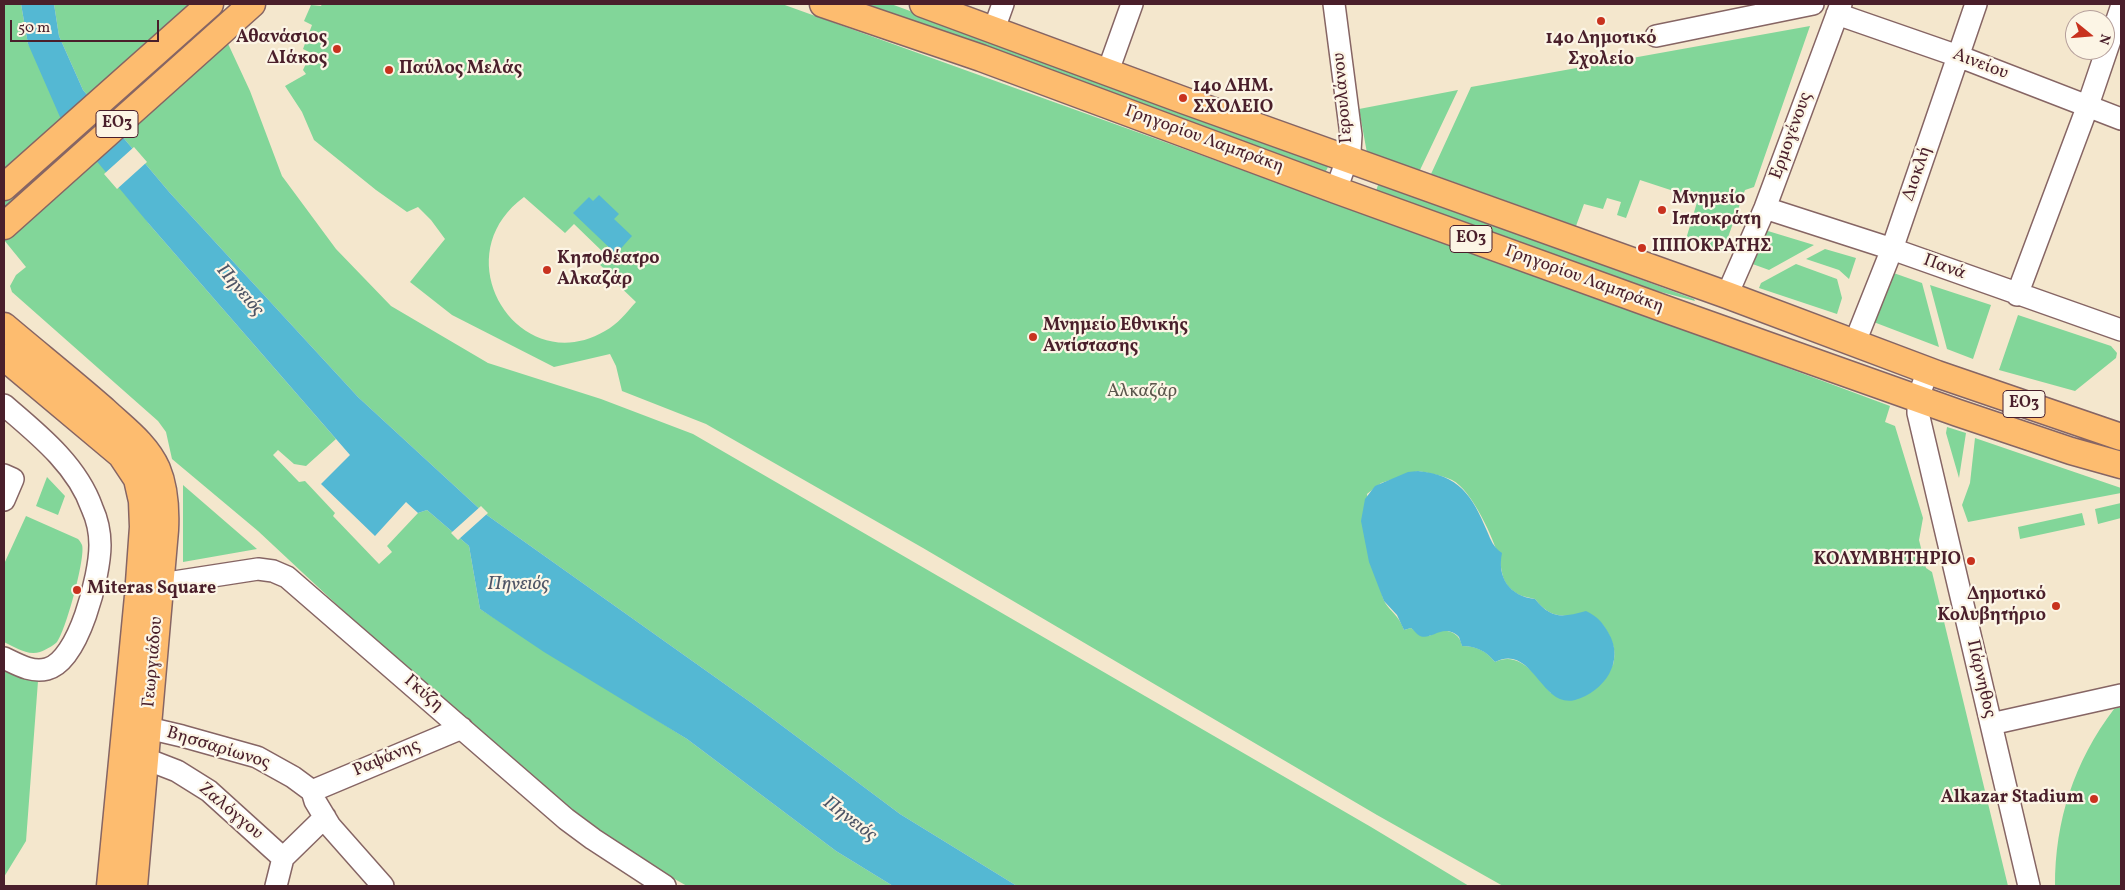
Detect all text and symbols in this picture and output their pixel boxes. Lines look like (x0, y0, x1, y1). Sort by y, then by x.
scale bar (12, 10, 161, 42)
north arrow (2065, 10, 2115, 60)
marker: 14ο Δημοτικό Σχολείο (1595, 15, 1607, 27)
text: 50 m (18, 18, 50, 39)
place label: Αθανάσιος ΔΙάκος (236, 28, 327, 70)
place label: 14ο Δημοτικό Σχολείο (1546, 29, 1656, 72)
text: N (2093, 32, 2114, 47)
marker: Αθανάσιος ΔΙάκος (331, 43, 343, 55)
street label: Αινείου (1949, 45, 2011, 85)
street label: Γερουλάνου (1329, 52, 1359, 144)
place label: Παύλος Μελάς (399, 59, 522, 81)
marker: Παύλος Μελάς (383, 64, 395, 76)
place label: 14ο ΔΗΜ. ΣΧΟΛΕΙΟ (1193, 77, 1274, 120)
street label: Ερμογένους (1766, 89, 1818, 183)
marker: 14ο ΔΗΜ. ΣΧΟΛΕΙΟ (1177, 92, 1189, 104)
street label: Γρηγορίου Λαμπράκη (1122, 101, 1286, 179)
road number: ΕΟ3 (96, 110, 138, 138)
street label: Διοκλή (1899, 144, 1937, 204)
place label: Μνημείο Ιπποκράτη (1672, 189, 1761, 232)
marker: Μνημείο Ιπποκράτη (1656, 204, 1668, 216)
road number: ΕΟ3 (1450, 225, 1492, 252)
place label: ΙΠΠΟΚΡΑΤΗΣ (1652, 237, 1771, 259)
street label: Γρηγορίου Λαμπράκη (1502, 241, 1666, 319)
marker: ΙΠΠΟΚΡΑΤΗΣ (1636, 242, 1648, 254)
place label: Κηποθέατρο Αλκαζάρ (557, 249, 660, 292)
street label: Πανά (1920, 250, 1968, 286)
water label: Πηνειός (210, 260, 268, 322)
marker: Κηποθέατρο Αλκαζάρ (541, 264, 553, 276)
place label: Μνημείο Εθνικής Αντίστασης (1043, 316, 1188, 358)
marker: Μνημείο Εθνικής Αντίστασης (1027, 331, 1039, 343)
park label: Αλκαζάρ (1107, 382, 1177, 404)
road number: ΕΟ3 (2003, 390, 2045, 418)
place label: ΚΟΛΥΜΒΗΤΗΡΙΟ (1814, 550, 1961, 572)
marker: ΚΟΛΥΜΒΗΤΗΡΙΟ (1965, 555, 1977, 567)
water label: Πηνειός (487, 575, 549, 597)
place label: Miteras Square (87, 579, 216, 601)
marker: Miteras Square (71, 584, 83, 596)
place label: Δημοτικό Κολυβητήριο (1937, 585, 2046, 628)
marker: Δημοτικό Κολυβητήριο (2050, 600, 2062, 612)
street label: Γεωργιάδου (139, 616, 169, 708)
street label: Πάρνηθος (1961, 638, 1999, 720)
street label: Γκύζη (399, 671, 447, 717)
street label: Βησσαρίωνος (164, 723, 272, 775)
street label: Ραψάνης (350, 735, 424, 783)
street label: Ζαλόγγου (193, 779, 267, 845)
place label: Alkazar Stadium (1941, 788, 2084, 810)
water label: Πηνειός (818, 792, 880, 848)
marker: Alkazar Stadium (2088, 793, 2100, 805)

